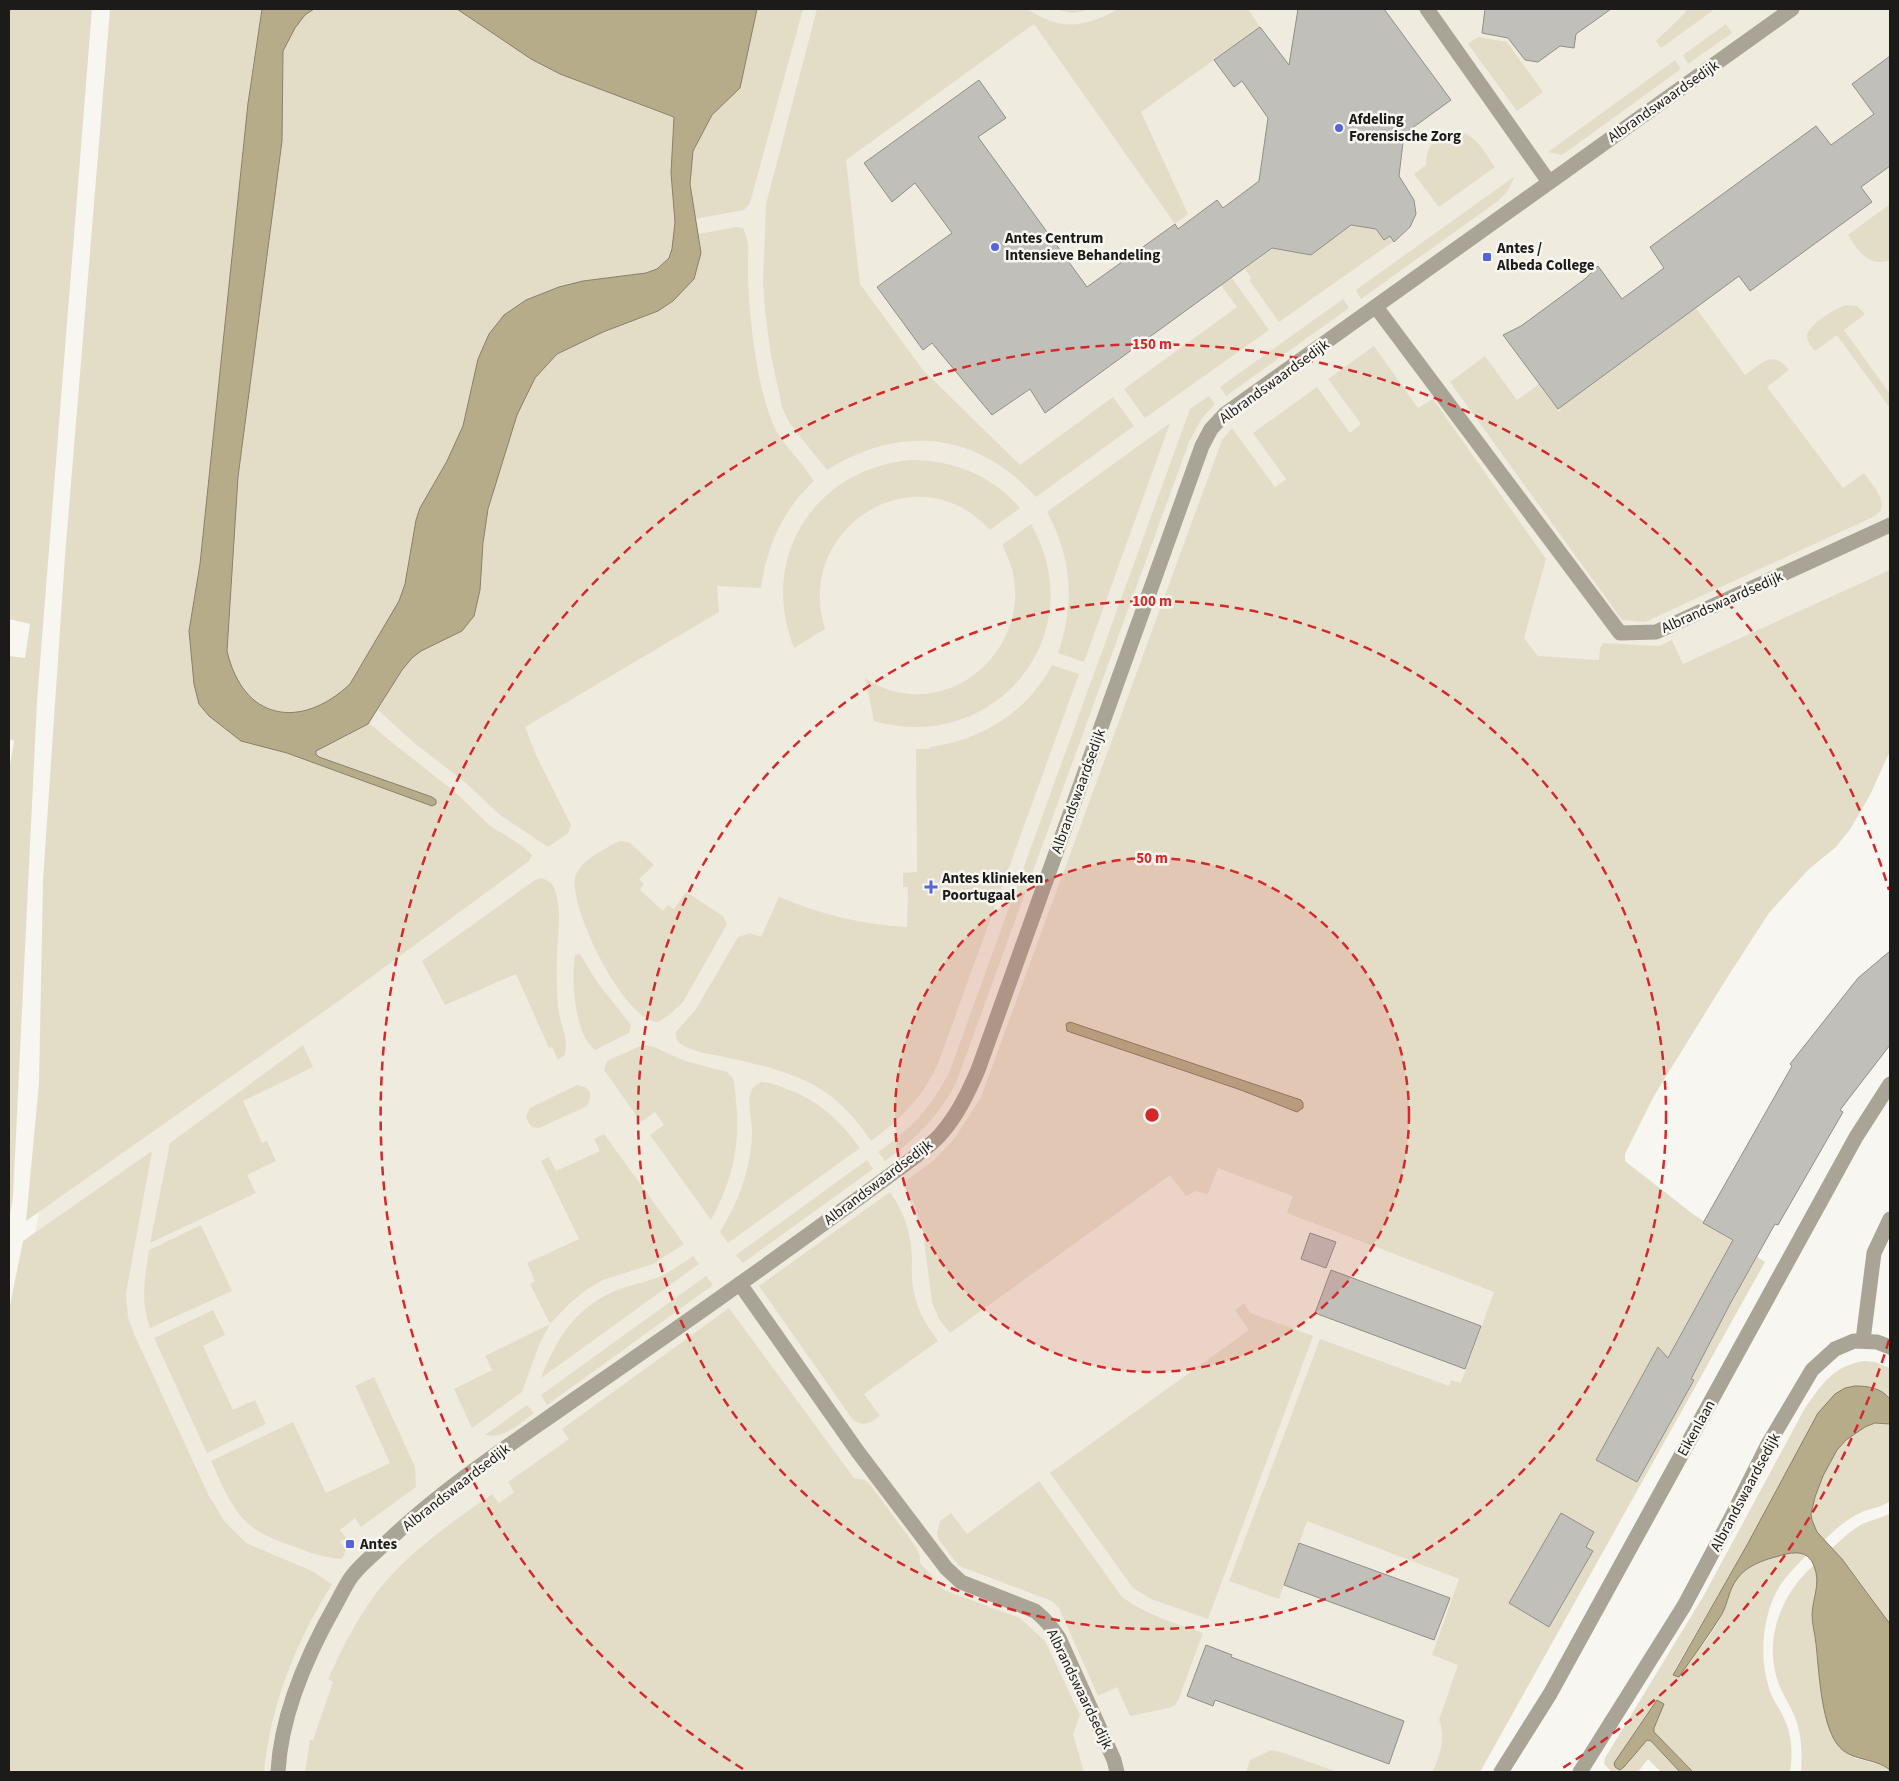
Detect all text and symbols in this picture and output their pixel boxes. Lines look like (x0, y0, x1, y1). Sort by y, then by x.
street label: Albrandswaardsedijk (1603, 55, 1724, 148)
place label: Afdeling Forensische Zorg (1348, 109, 1461, 147)
marker: Afdeling Forensische Zorg (1333, 122, 1345, 134)
place label: Antes Centrum Intensieve Behandeling (1004, 228, 1160, 266)
place label: Antes / Albeda College (1496, 238, 1595, 276)
marker: Antes Centrum Intensieve Behandeling (989, 241, 1001, 253)
marker: Antes / Albeda College (1481, 251, 1493, 263)
text: 150 m (1132, 334, 1172, 355)
street label: Albrandswaardsedijk (1215, 334, 1334, 429)
street label: Albrandswaardsedijk (1658, 566, 1787, 639)
text: 100 m (1132, 591, 1172, 612)
street label: Albrandswaardsedijk (1046, 725, 1111, 857)
text: 50 m (1136, 848, 1168, 869)
place label: Antes klinieken Poortugaal (941, 868, 1043, 906)
marker: Antes klinieken Poortugaal (924, 880, 938, 894)
centre of rings (1143, 1106, 1161, 1124)
street label: Albrandswaardsedijk (819, 1134, 938, 1230)
street label: Eikenlaan (1672, 1396, 1721, 1460)
street label: Albrandswaardsedijk (1705, 1429, 1786, 1555)
street label: Albrandswaardsedijk (398, 1438, 515, 1536)
place label: Antes (359, 1534, 397, 1555)
marker: Antes (344, 1538, 356, 1550)
street label: Albrandswaardsedijk (1041, 1626, 1118, 1753)

